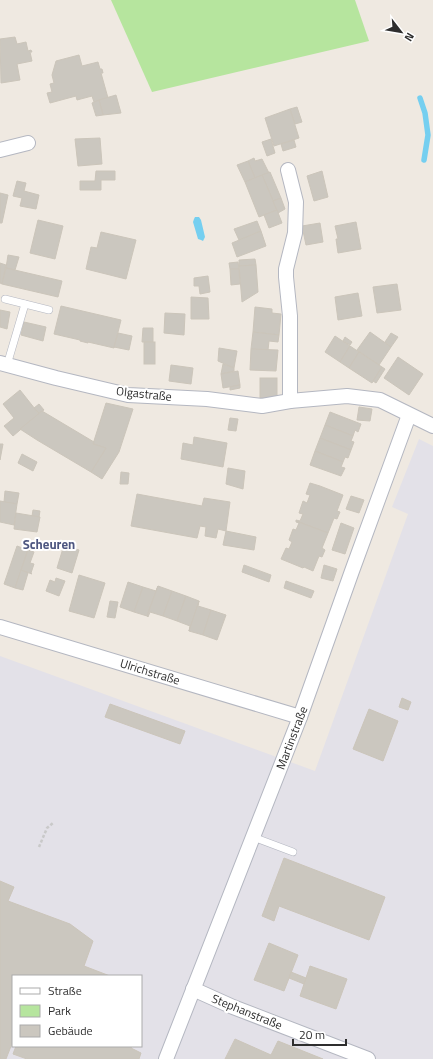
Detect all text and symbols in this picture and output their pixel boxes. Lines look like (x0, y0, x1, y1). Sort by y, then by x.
north arrow (381, 12, 421, 52)
text: N (401, 30, 418, 45)
street label: Olgastraße (115, 381, 173, 406)
district label: Scheuren (23, 534, 75, 554)
street label: Ulrichstraße (118, 653, 183, 690)
street label: Martinstraße (271, 703, 312, 772)
legend (12, 975, 142, 1047)
text: Straße (48, 981, 82, 1000)
street label: Stephanstraße (209, 989, 285, 1034)
text: Park (48, 1001, 71, 1020)
text: Gebäude (48, 1021, 93, 1040)
scale bar (293, 1021, 346, 1047)
text: 20 m (299, 1025, 325, 1044)

